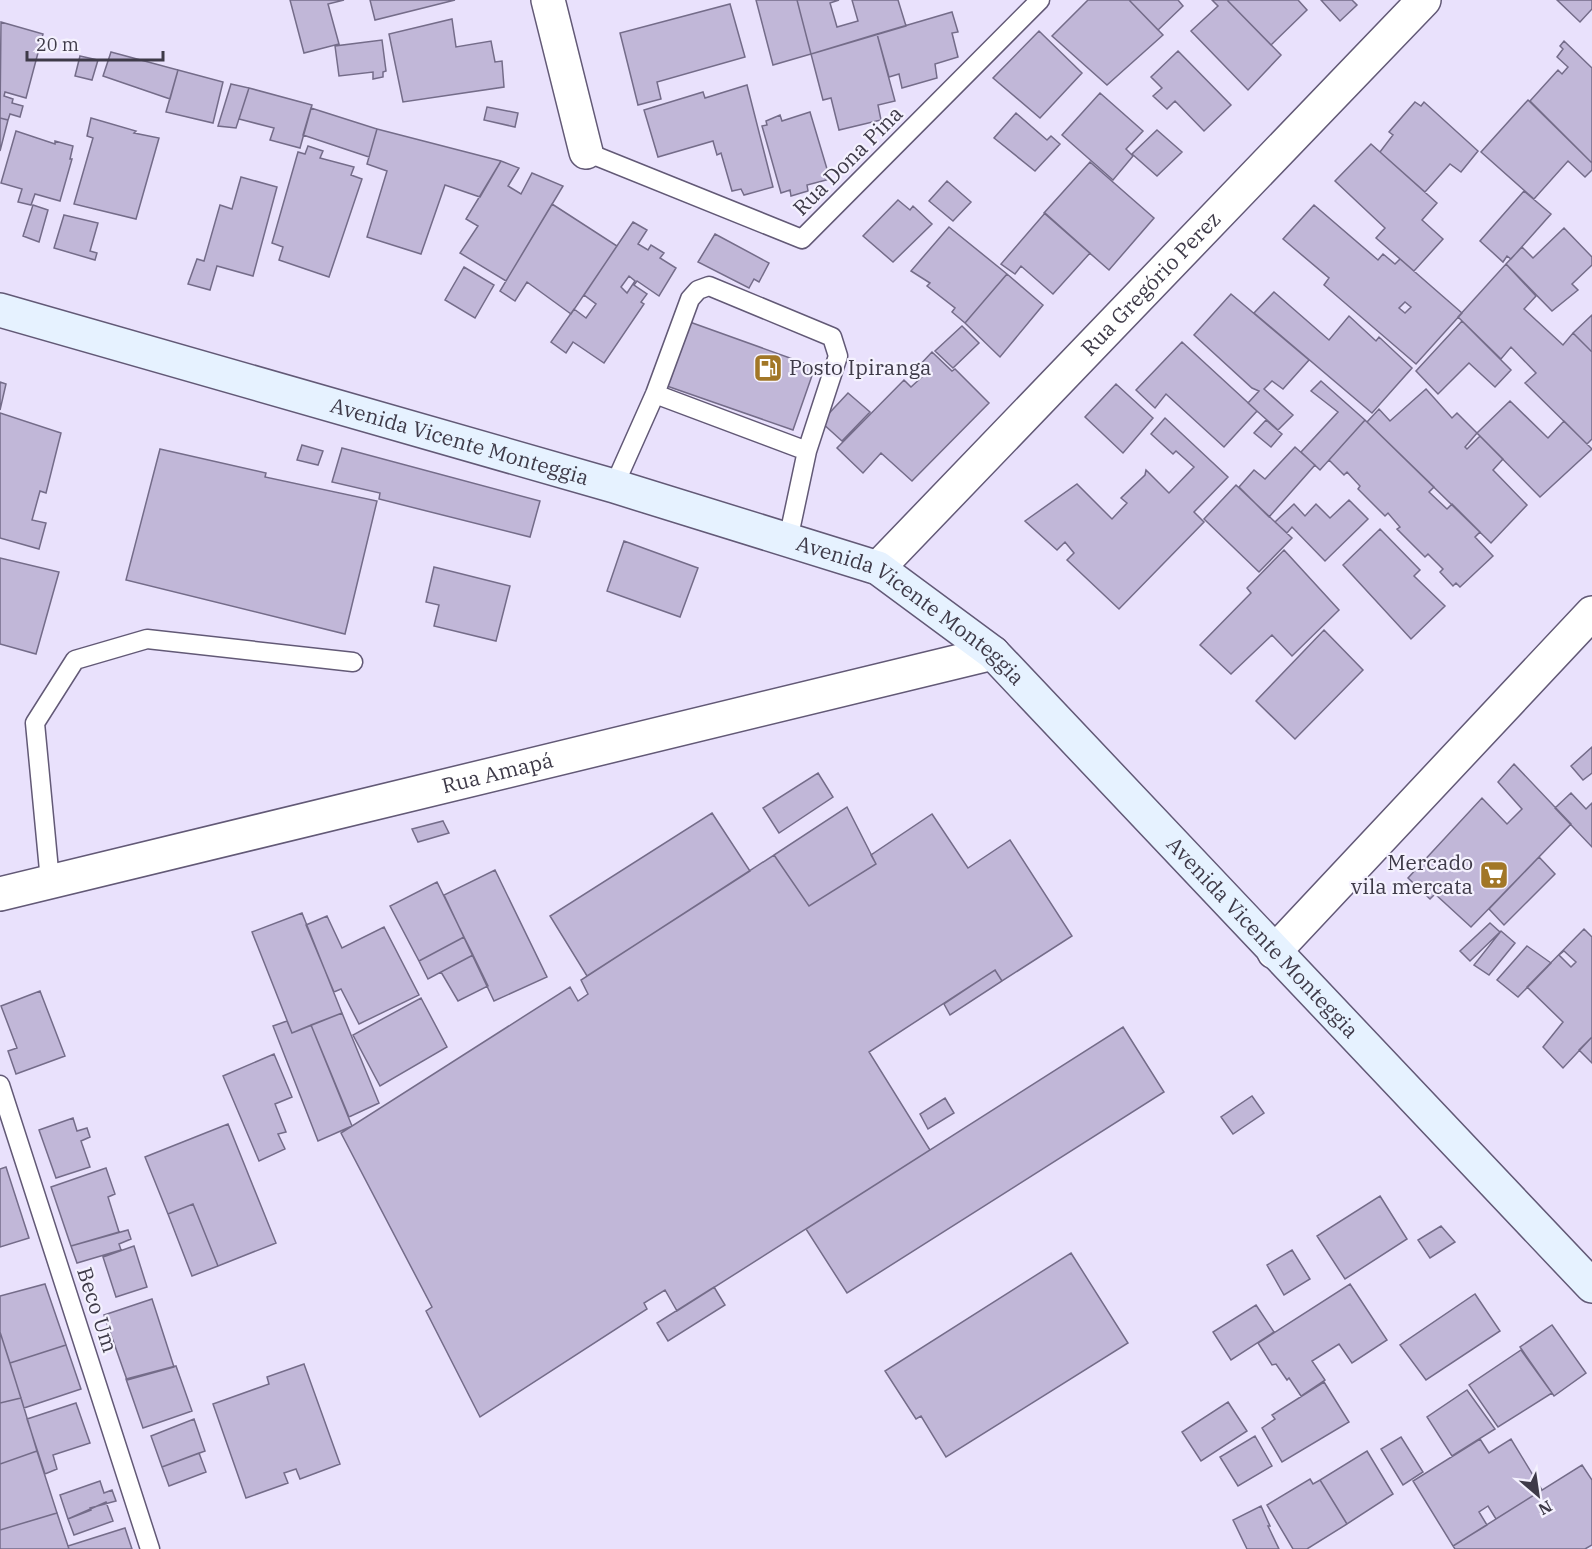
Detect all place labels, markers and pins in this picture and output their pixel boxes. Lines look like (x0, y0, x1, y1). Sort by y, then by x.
fuel station icon: Posto Ipiranga (752, 352, 784, 384)
place label: Posto Ipiranga (789, 353, 932, 381)
place label: Mercado vila mercata (1351, 848, 1473, 900)
supermarket icon: Mercado vila mercata (1478, 859, 1510, 891)

